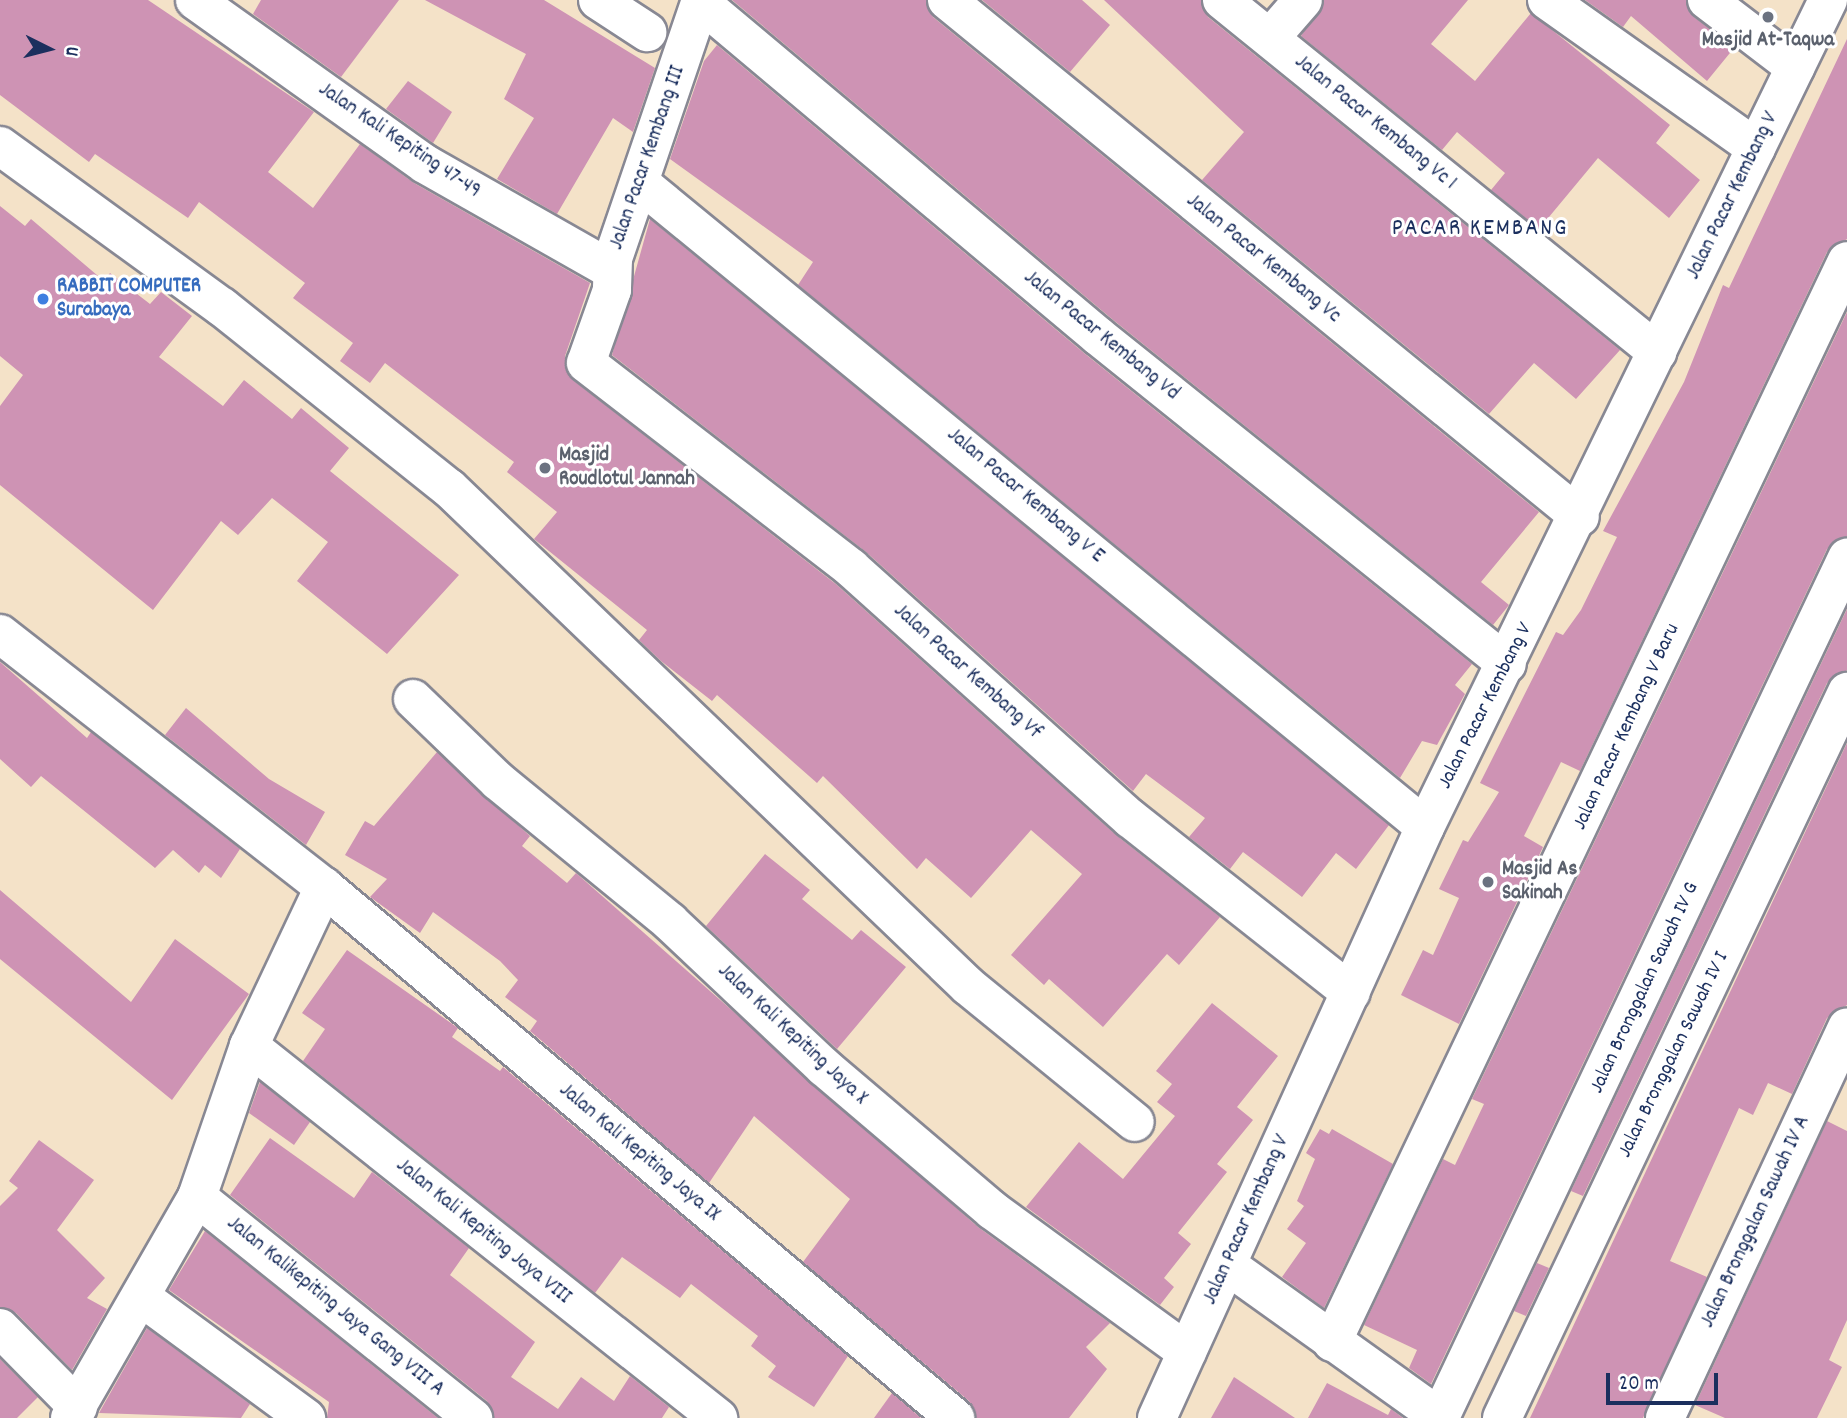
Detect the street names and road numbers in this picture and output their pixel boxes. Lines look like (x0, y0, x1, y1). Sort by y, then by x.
street label: Jalan Pacar Kembang Vc 1 (1289, 50, 1461, 196)
street label: Jalan Pacar Kembang III (605, 63, 691, 253)
street label: Jalan Kali Kepiting 47-49 (313, 77, 485, 205)
street label: Jalan Pacar Kembang V (1682, 108, 1784, 284)
street label: Jalan Pacar Kembang Vc (1181, 189, 1345, 329)
street label: Jalan Pacar Kembang Vd (1018, 265, 1184, 407)
street label: Jalan Pacar Kembang V E (941, 423, 1109, 569)
street label: Jalan Pacar Kembang Vf (888, 599, 1046, 745)
street label: Jalan Pacar Kembang V (1433, 619, 1539, 793)
street label: Jalan Pacar Kembang V Baru (1568, 620, 1686, 834)
street label: Jalan Bronggalan Sawah IV G (1585, 878, 1705, 1098)
street label: Jalan Bronggalan Sawah IV I (1613, 948, 1735, 1162)
street label: Jalan Kali Kepiting Jaya X (712, 959, 872, 1111)
street label: Jalan Kali Kepiting Jaya IX (553, 1078, 725, 1228)
street label: Jalan Bronggalan Sawah IV A (1696, 1112, 1816, 1332)
street label: Jalan Pacar Kembang V (1198, 1131, 1296, 1309)
street label: Jalan Kali Kepiting Jaya VIII (390, 1154, 576, 1310)
street label: Jalan Kalikepiting Jaya Gang VIII A (221, 1211, 449, 1403)

